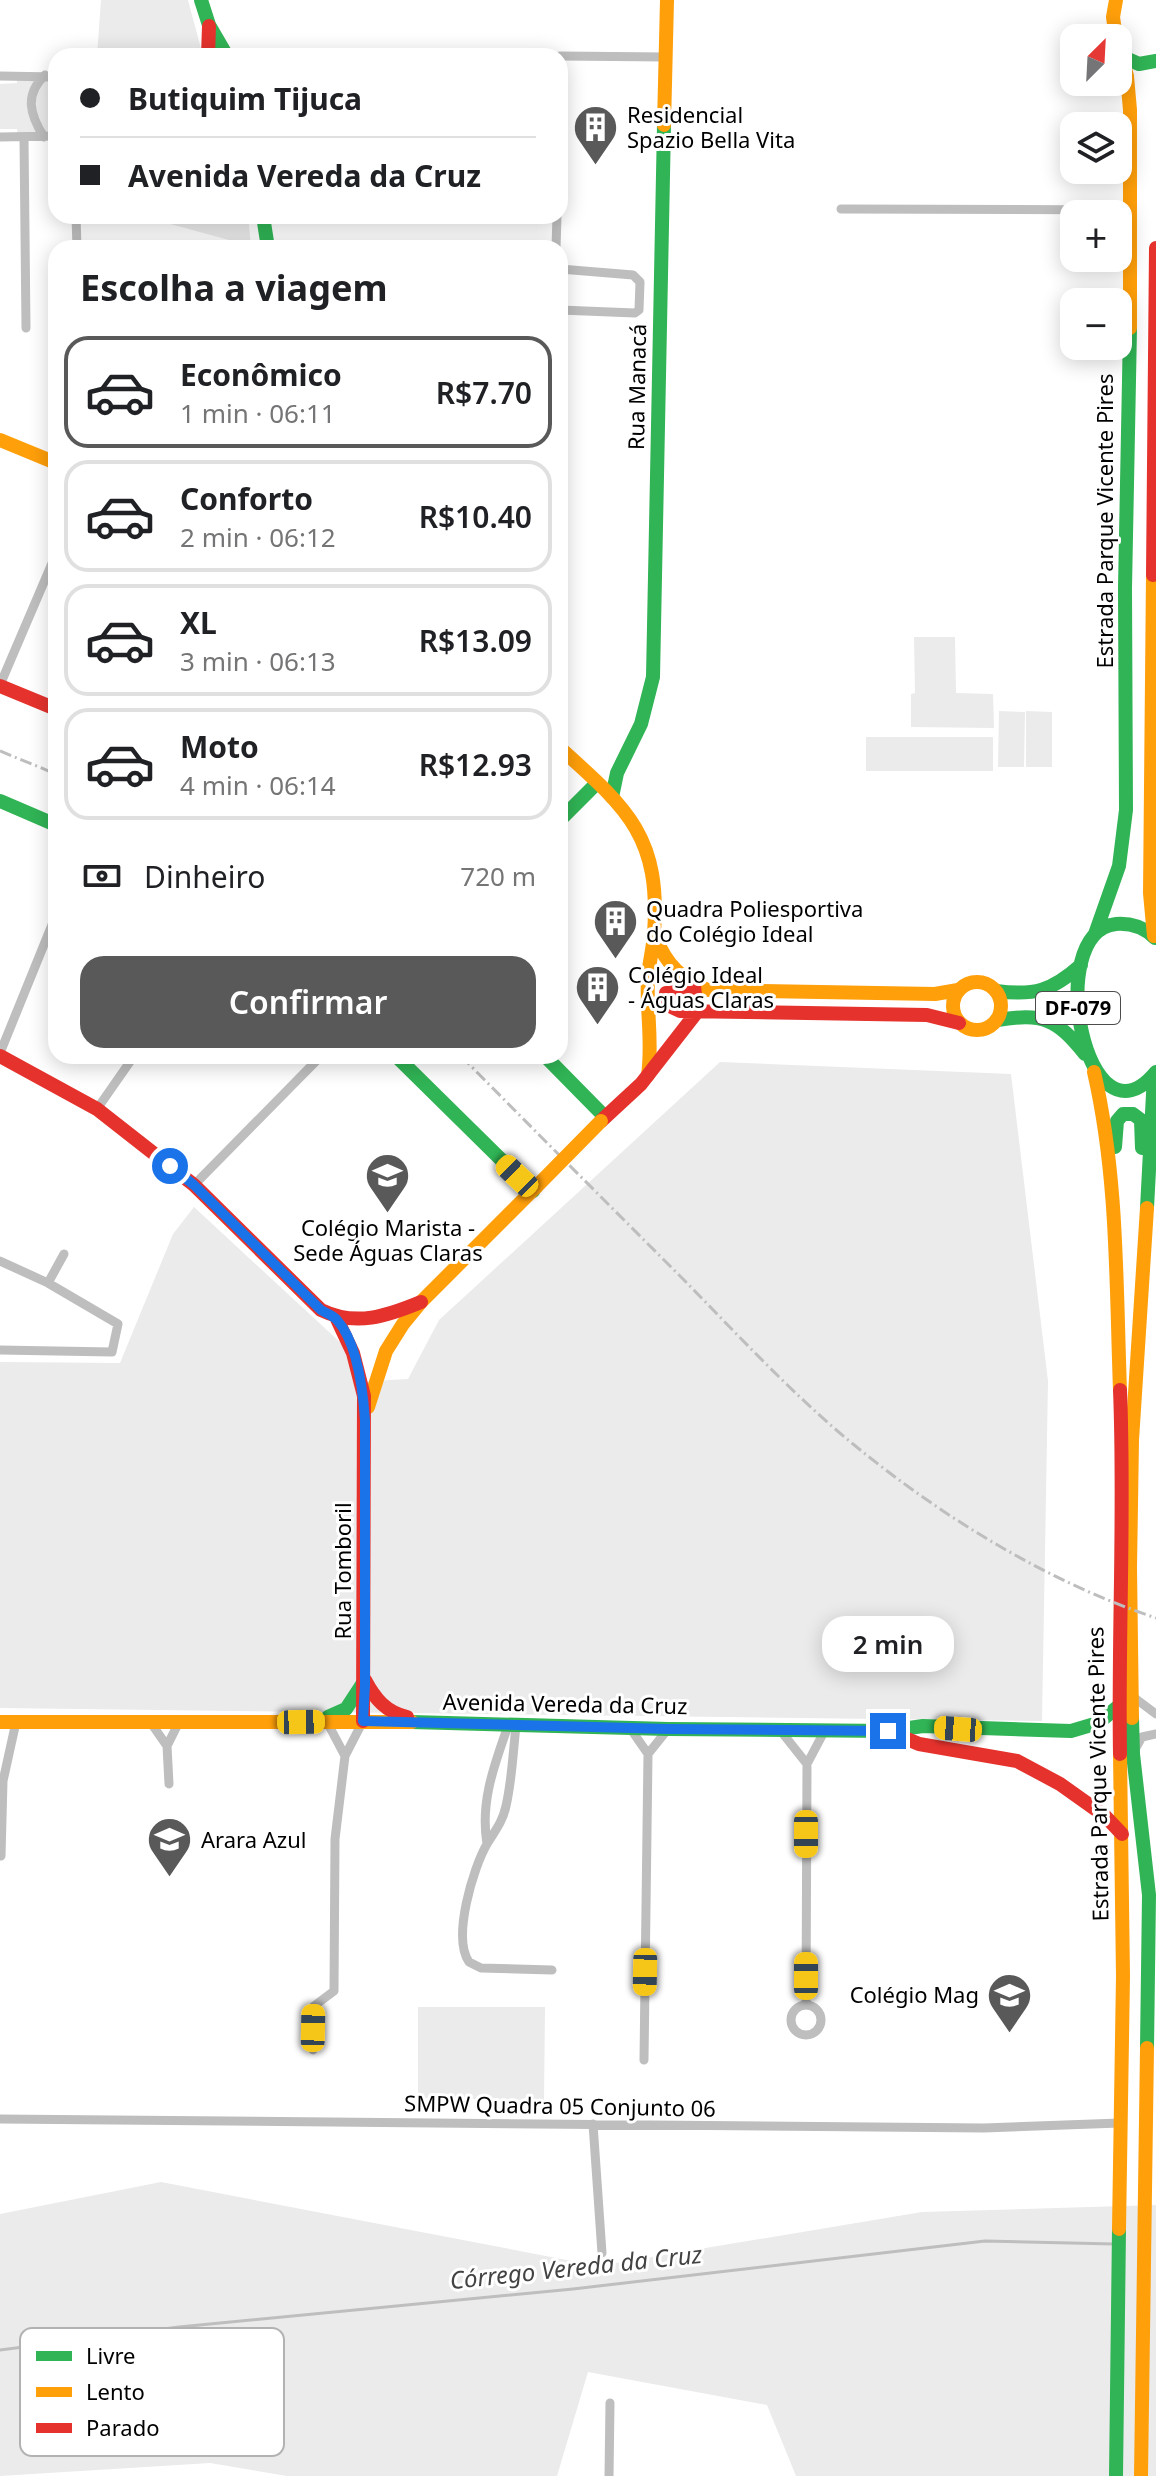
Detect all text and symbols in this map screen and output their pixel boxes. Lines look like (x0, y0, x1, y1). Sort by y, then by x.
north arrow (1060, 24, 1132, 96)
map controls (1060, 24, 1132, 360)
text: Butiquim Tijuca (128, 78, 362, 119)
place label: Residencial Spazio Bella Vita (627, 99, 795, 154)
building icon: Residencial Spazio Bella Vita (572, 104, 620, 167)
button: layers (1060, 112, 1132, 184)
text: Avenida Vereda da Cruz (128, 155, 481, 196)
button: + (1060, 200, 1132, 272)
text: Escolha a viagem (80, 263, 388, 312)
button: − (1060, 288, 1132, 360)
street label: Rua Manacá (620, 323, 652, 450)
text: Econômico (180, 354, 342, 395)
icon: car (84, 356, 156, 428)
text: R$7.70 (436, 372, 532, 413)
street label: Estrada Parque Vicente Pires (1089, 374, 1119, 668)
text: 1 min · 06:11 (180, 395, 336, 431)
text: Conforto (180, 478, 313, 519)
icon: car (84, 480, 156, 552)
text: R$10.40 (419, 496, 532, 537)
text: 2 min · 06:12 (180, 519, 336, 555)
text: XL (180, 602, 217, 643)
icon: car (84, 604, 156, 676)
text: R$13.09 (419, 620, 532, 661)
text: 3 min · 06:13 (180, 643, 336, 679)
text: Moto (180, 726, 259, 767)
icon: car (84, 728, 156, 800)
text: R$12.93 (419, 744, 532, 785)
text: 4 min · 06:14 (180, 767, 336, 803)
icon: cash (80, 854, 124, 898)
text: Dinheiro (144, 856, 265, 897)
text: 720 m (460, 858, 536, 894)
place label: Quadra Poliesportiva do Colégio Ideal (646, 893, 863, 948)
building icon: Quadra Poliesportiva do Colégio Ideal (591, 898, 639, 961)
button: Confirmar (80, 956, 536, 1048)
place label: Colégio Ideal - Águas Claras (628, 959, 774, 1014)
building icon: Colégio Ideal - Águas Claras (573, 964, 621, 1027)
road number: DF-079 (1036, 992, 1120, 1024)
route start (152, 1148, 188, 1184)
school or university icon: Colégio Marista - Sede Águas Claras (364, 1151, 412, 1214)
car (491, 1151, 543, 1201)
place label: Colégio Marista - Sede Águas Claras (293, 1212, 483, 1267)
street label: Rua Tomboril (327, 1502, 357, 1640)
callout: 2 min (822, 1615, 954, 1671)
text: 2 min (853, 1626, 923, 1662)
street label: Estrada Parque Vicente Pires (1079, 1626, 1115, 1922)
street label: Avenida Vereda da Cruz (442, 1686, 688, 1720)
car (277, 1710, 325, 1734)
route end (870, 1713, 906, 1749)
car (933, 1715, 983, 1743)
car (794, 1810, 818, 1858)
school or university icon: Arara Azul (146, 1816, 194, 1879)
place label: Arara Azul (201, 1824, 306, 1854)
car (633, 1948, 657, 1996)
car (794, 1952, 818, 2000)
school or university icon: Colégio Mag (986, 1971, 1034, 2034)
place label: Colégio Mag (850, 1979, 979, 2009)
car (301, 2004, 325, 2052)
street label: SMPW Quadra 05 Conjunto 06 (404, 2087, 716, 2123)
water label: Córrego Vereda da Cruz (448, 2237, 704, 2296)
legend (20, 2328, 284, 2456)
text: Livre (86, 2340, 135, 2370)
text: Lento (86, 2376, 145, 2406)
text: Parado (86, 2412, 159, 2442)

